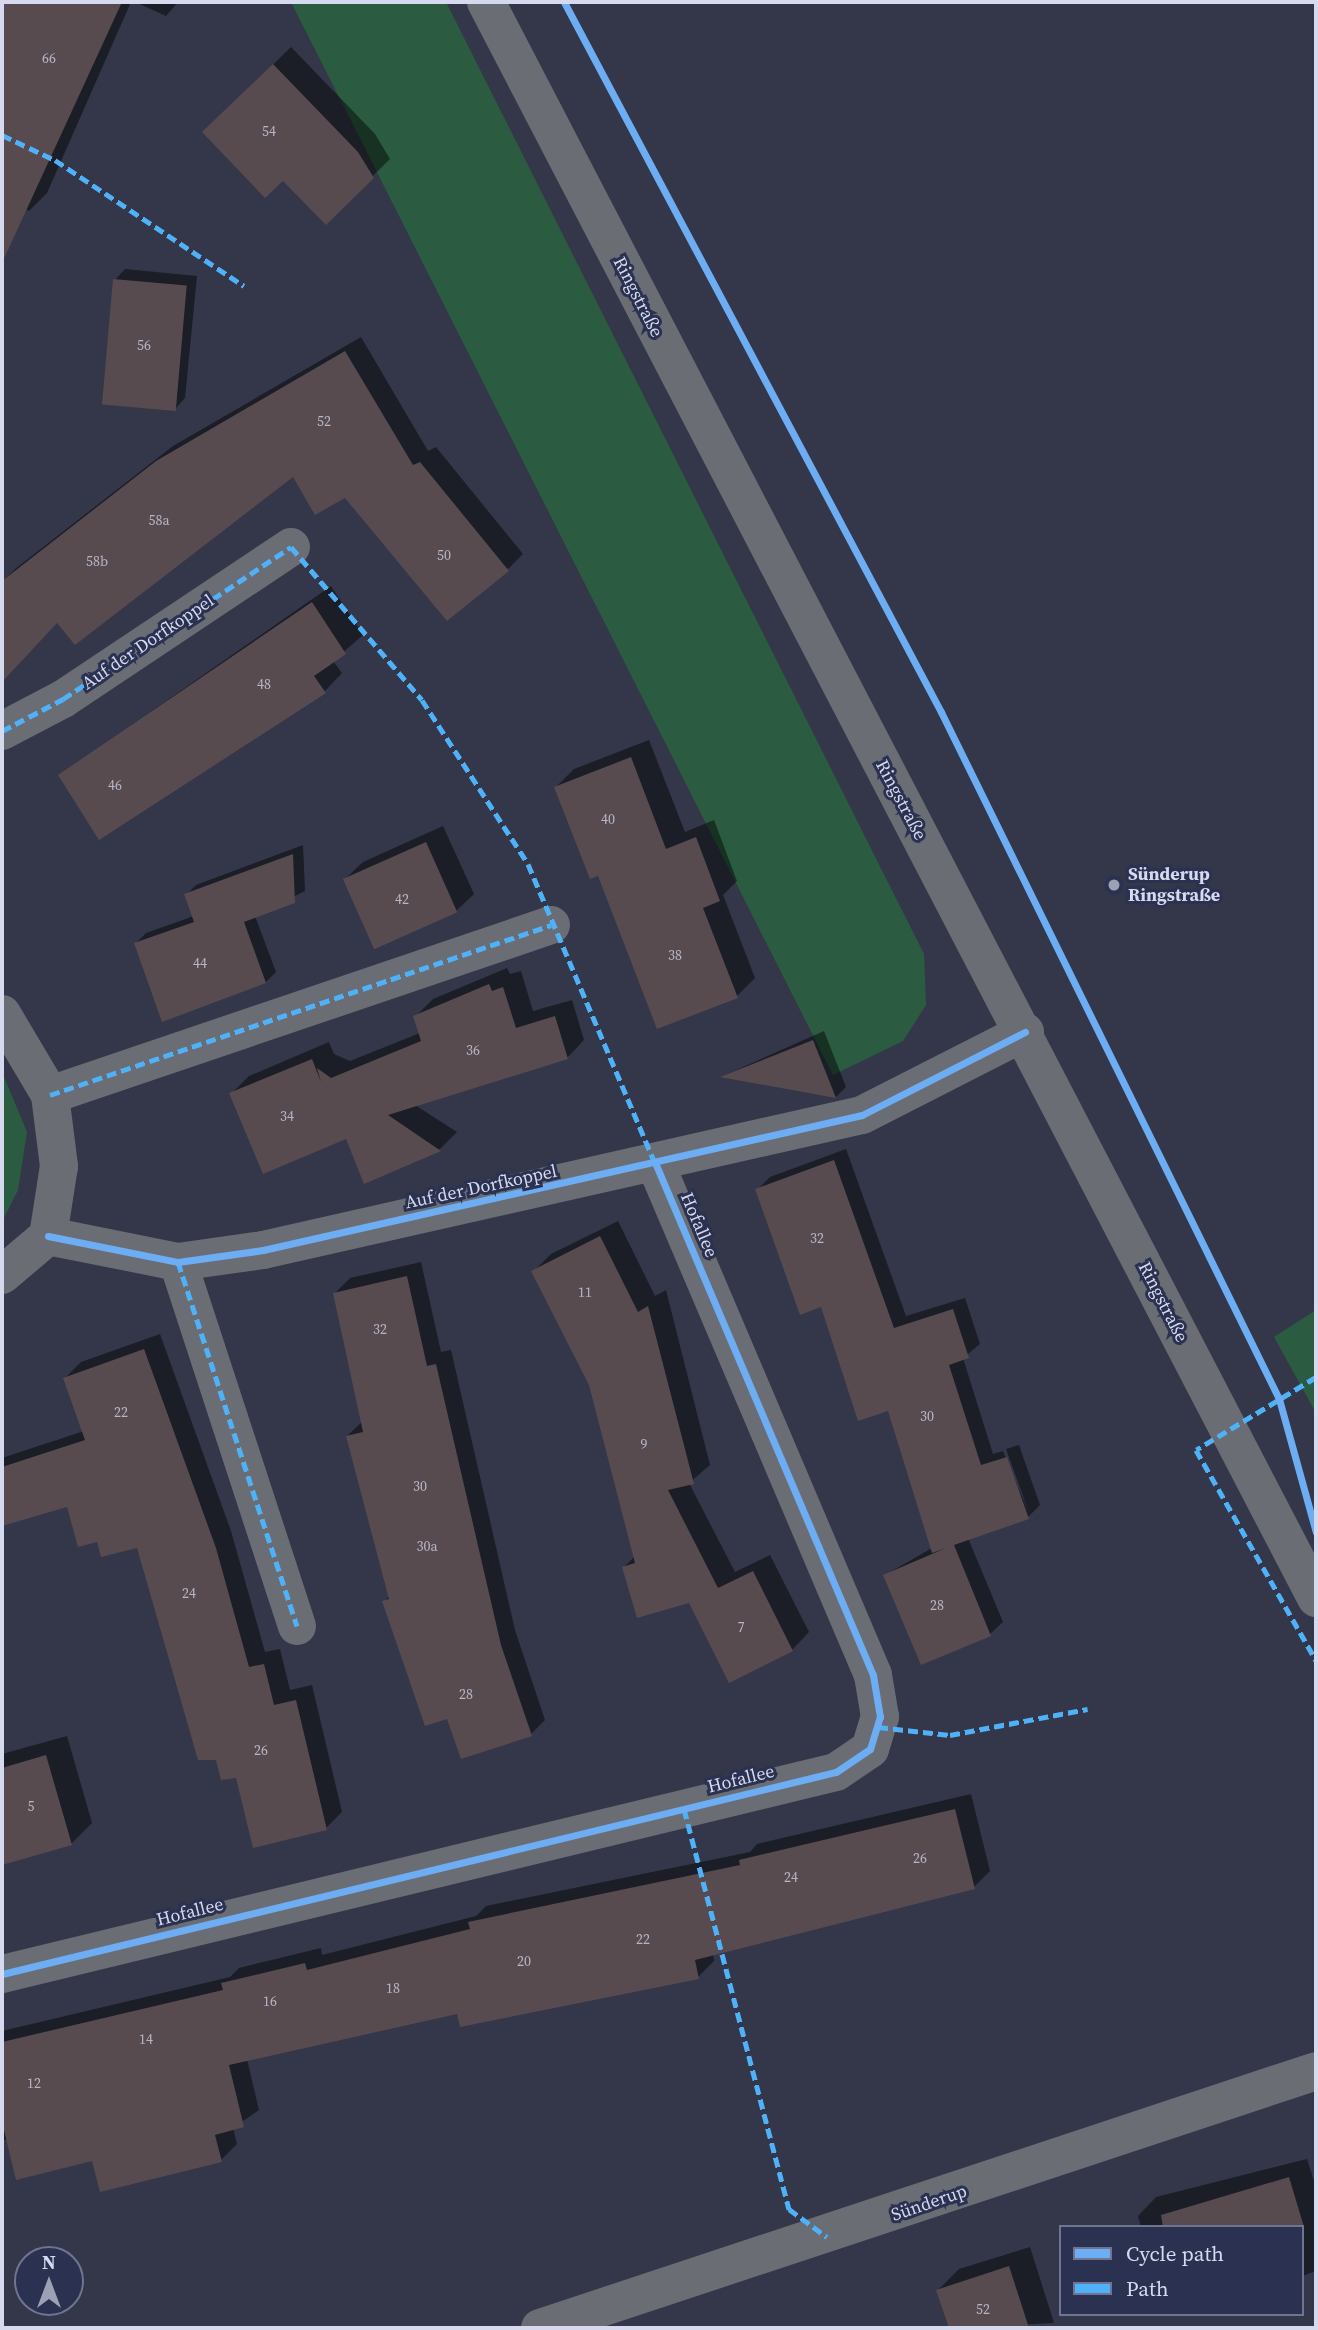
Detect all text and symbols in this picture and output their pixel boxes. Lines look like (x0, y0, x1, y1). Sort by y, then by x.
house number: 66 (42, 50, 56, 66)
house number: 54 (262, 123, 276, 139)
street label: Ringstraße (609, 253, 667, 341)
house number: 56 (137, 337, 151, 353)
house number: 52 (317, 413, 331, 429)
house number: 58a (148, 512, 170, 528)
house number: 50 (437, 547, 451, 563)
house number: 58b (86, 553, 108, 569)
street label: Auf der Dorfkoppel (78, 590, 218, 694)
house number: 48 (257, 676, 271, 692)
street label: Ringstraße (871, 756, 931, 844)
house number: 46 (108, 777, 122, 793)
house number: 40 (601, 811, 615, 827)
place label: Sünderup Ringstraße (1128, 864, 1220, 906)
marker: Sünderup Ringstraße (1106, 877, 1122, 893)
house number: 42 (395, 891, 409, 907)
house number: 38 (668, 947, 682, 963)
house number: 44 (193, 955, 207, 971)
house number: 36 (466, 1042, 480, 1058)
house number: 34 (280, 1108, 294, 1124)
street label: Auf der Dorfkoppel (403, 1160, 559, 1214)
street label: Hofallee (676, 1189, 722, 1261)
house number: 32 (810, 1230, 824, 1246)
street label: Ringstraße (1134, 1258, 1192, 1346)
house number: 11 (578, 1284, 592, 1300)
house number: 32 (373, 1321, 387, 1337)
house number: 22 (114, 1404, 128, 1420)
house number: 30 (920, 1408, 934, 1424)
house number: 9 (641, 1436, 647, 1452)
house number: 30 (413, 1478, 427, 1494)
house number: 30a (416, 1538, 438, 1554)
house number: 24 (182, 1585, 196, 1601)
house number: 28 (930, 1597, 944, 1613)
house number: 7 (738, 1619, 744, 1635)
house number: 28 (459, 1686, 473, 1702)
house number: 26 (254, 1742, 268, 1758)
street label: Hofallee (705, 1760, 777, 1798)
house number: 5 (28, 1798, 34, 1814)
house number: 26 (913, 1850, 927, 1866)
house number: 24 (784, 1869, 798, 1885)
street label: Hofallee (154, 1893, 226, 1931)
house number: 22 (636, 1931, 650, 1947)
house number: 20 (517, 1953, 531, 1969)
house number: 18 (386, 1980, 400, 1996)
house number: 16 (263, 1993, 277, 2009)
house number: 14 (139, 2031, 153, 2047)
house number: 12 (27, 2075, 41, 2091)
street label: Sünderup (888, 2180, 970, 2226)
legend (1059, 2225, 1304, 2316)
text: Cycle path (1126, 2239, 1224, 2268)
north arrow (14, 2246, 84, 2316)
text: N (42, 2249, 56, 2275)
text: Path (1126, 2274, 1169, 2303)
house number: 52 (976, 2301, 990, 2317)

